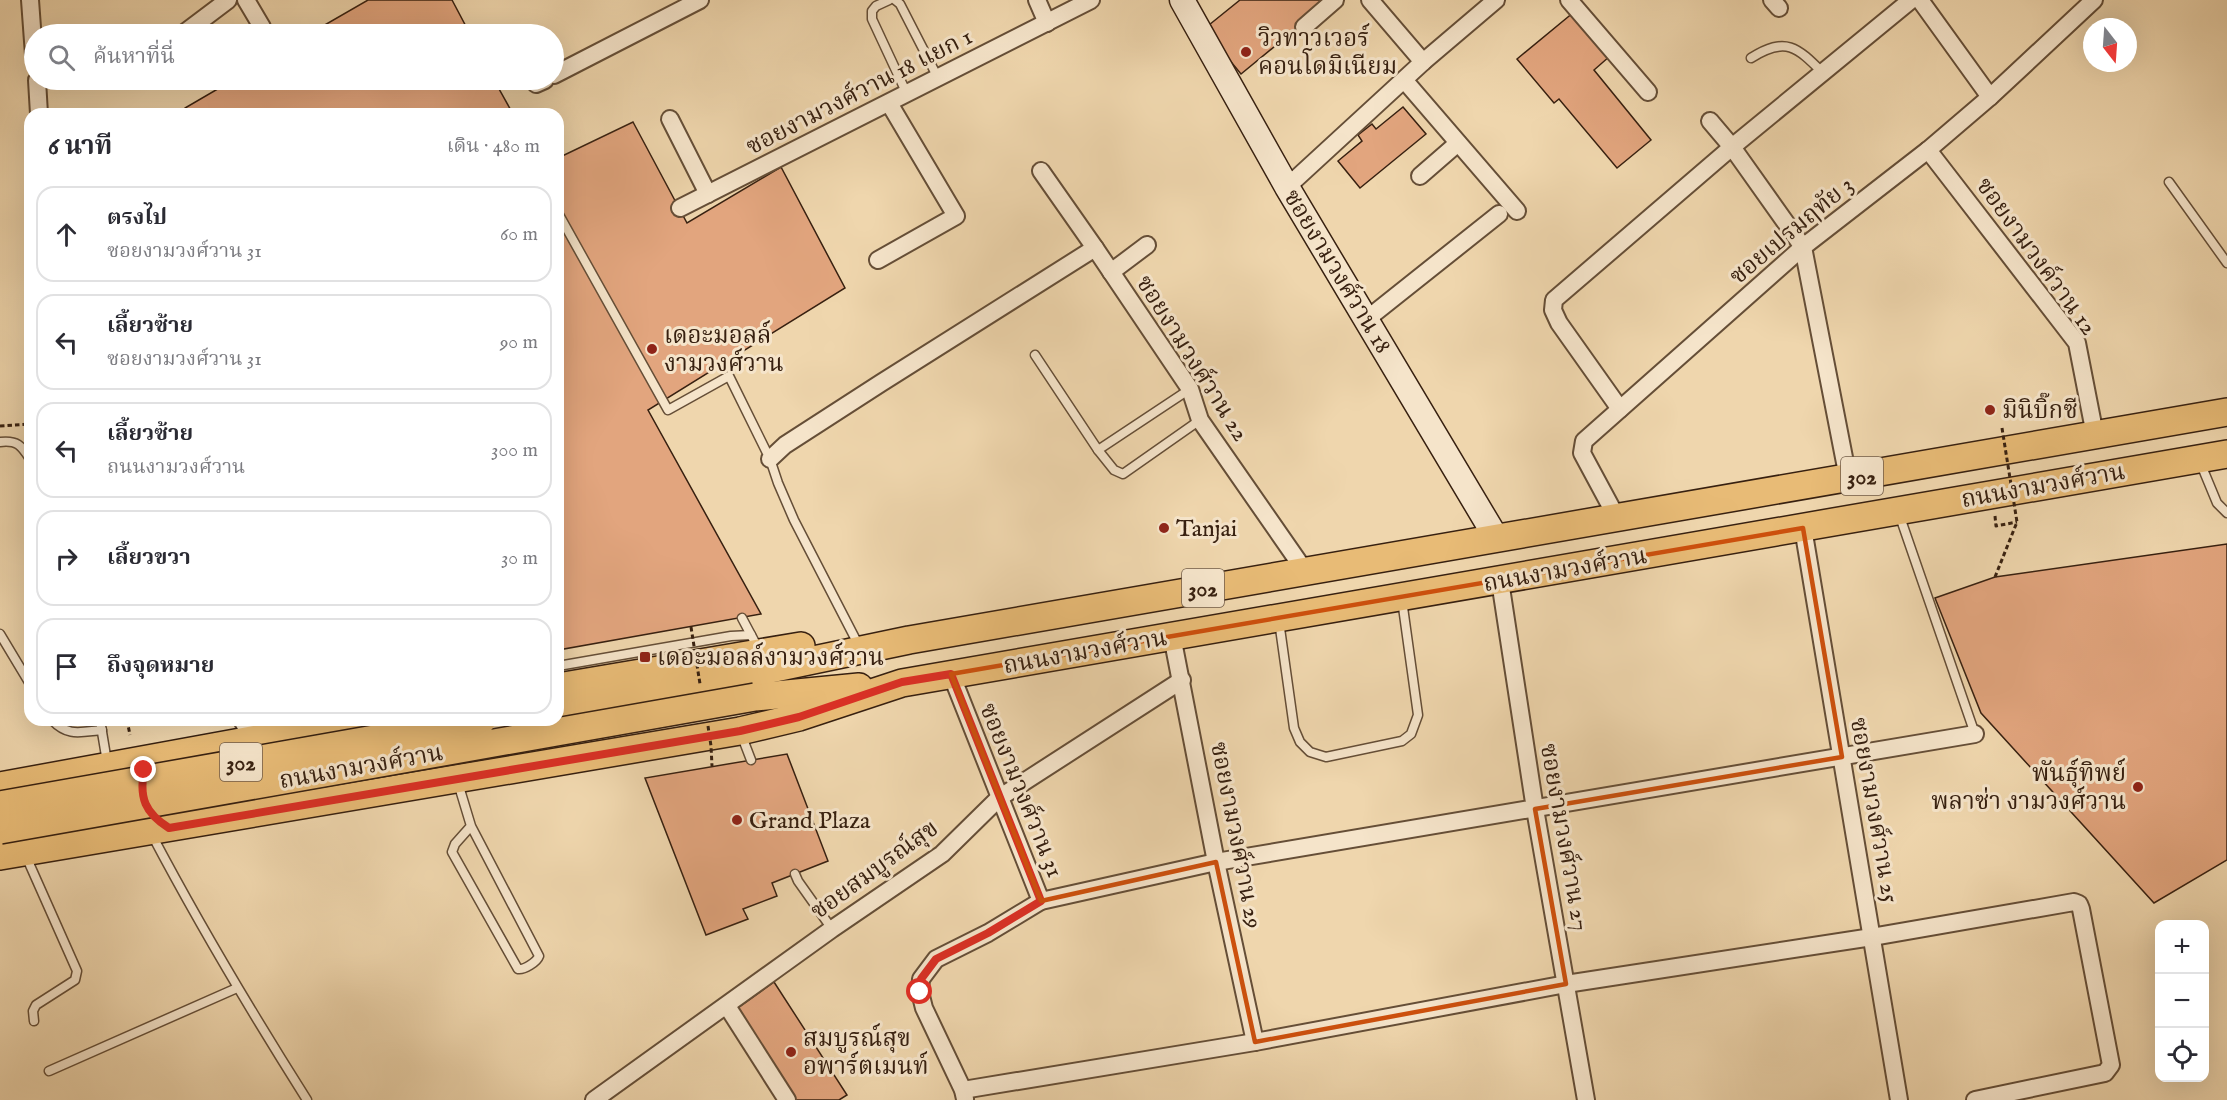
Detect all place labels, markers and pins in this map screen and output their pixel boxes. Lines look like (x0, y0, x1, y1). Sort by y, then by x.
place label: วิวทาวเวอร์ คอนโดมิเนียม (1258, 22, 1397, 83)
marker: วิวทาวเวอร์ คอนโดมิเนียม (1239, 45, 1253, 59)
place label: เดอะมอลล์ งามวงศ์วาน (664, 319, 784, 380)
marker: เดอะมอลล์ งามวงศ์วาน (645, 342, 659, 356)
place label: มินิบิ๊กซี (2002, 392, 2078, 427)
marker: มินิบิ๊กซี (1983, 403, 1997, 417)
place label: Tanjai (1176, 514, 1237, 545)
marker: Tanjai (1157, 521, 1171, 535)
place label: เดอะมอลล์งามวงศ์วาน (657, 641, 884, 674)
marker: เดอะมอลล์งามวงศ์วาน (638, 650, 652, 664)
place label: พันธุ์ทิพย์ พลาซ่า งามวงศ์วาน (1931, 757, 2126, 818)
marker: พันธุ์ทิพย์ พลาซ่า งามวงศ์วาน (2131, 780, 2145, 794)
place label: Grand Plaza (749, 806, 871, 837)
marker: Grand Plaza (730, 813, 744, 827)
place label: สมบูรณ์สุข อพาร์ตเมนท์ (803, 1022, 929, 1083)
marker: สมบูรณ์สุข อพาร์ตเมนท์ (784, 1045, 798, 1059)

